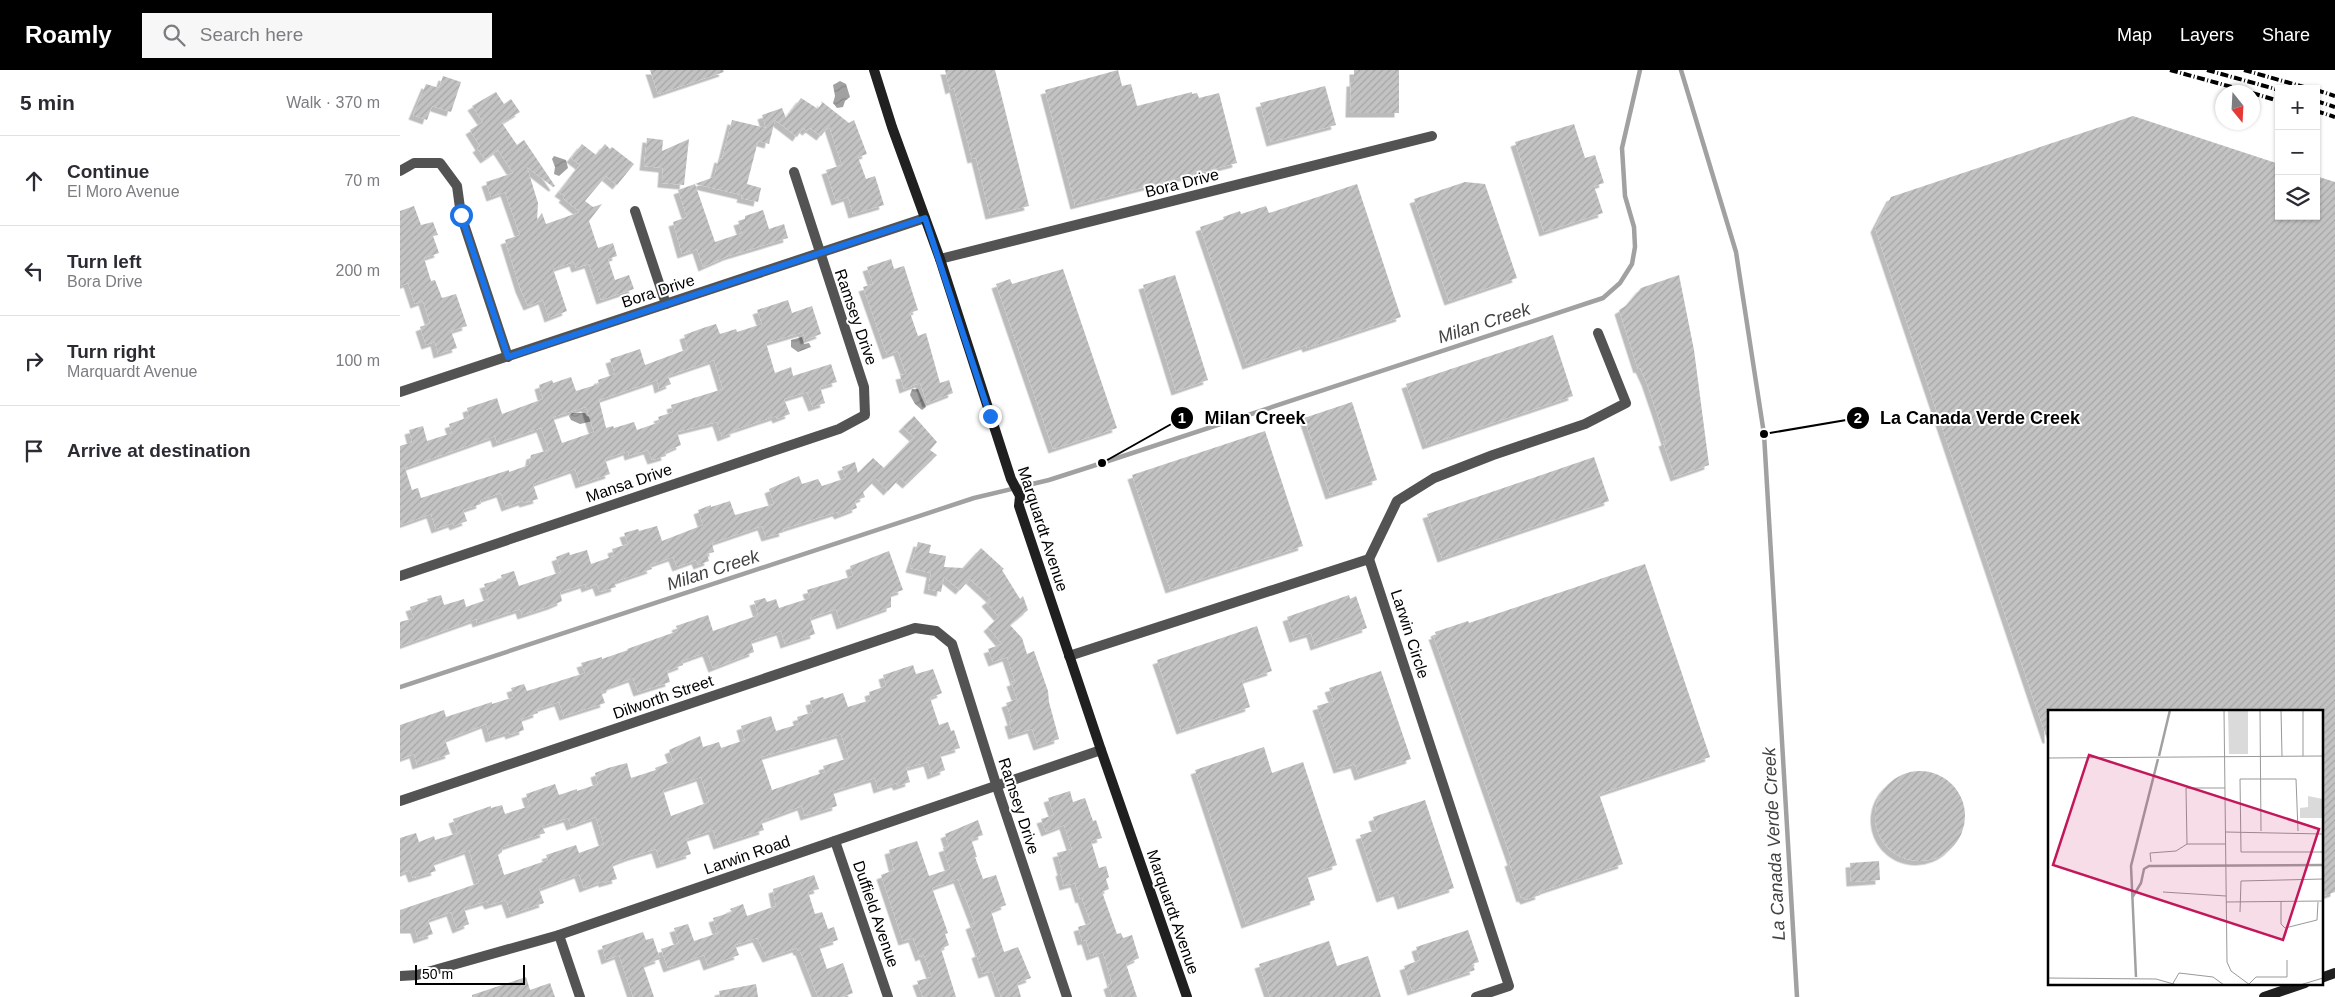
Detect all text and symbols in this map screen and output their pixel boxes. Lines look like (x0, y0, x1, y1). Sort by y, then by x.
search box (142, 13, 492, 58)
text: Roamly (25, 21, 112, 48)
icon: search (160, 21, 188, 49)
text: Search here (200, 24, 303, 45)
text: Map (2117, 25, 2152, 45)
text: Layers (2180, 25, 2234, 45)
text: Share (2262, 25, 2310, 45)
north arrow (2215, 85, 2260, 130)
map controls (2275, 85, 2320, 220)
button: + (2275, 85, 2320, 130)
text: 5 min (20, 91, 75, 114)
text: Walk · 370 m (286, 94, 380, 111)
button: − (2275, 130, 2320, 175)
text: Continue (67, 161, 149, 182)
street label: Bora Drive (1143, 166, 1221, 200)
icon: ahead (20, 167, 48, 195)
text: 70 m (344, 172, 380, 189)
button: layers (2275, 175, 2320, 220)
text: El Moro Avenue (67, 183, 180, 200)
route start (450, 204, 473, 227)
text: Turn left (67, 251, 142, 272)
icon: left (20, 257, 48, 285)
text: 200 m (336, 262, 380, 279)
street label: Ramsey Drive (832, 267, 880, 367)
street label: Bora Drive (619, 271, 697, 311)
text: Bora Drive (67, 273, 143, 290)
water label: Milan Creek (1435, 298, 1534, 347)
text: Turn right (67, 341, 155, 362)
icon: right (20, 347, 48, 375)
text: 100 m (336, 352, 380, 369)
text: Marquardt Avenue (67, 363, 197, 380)
callout: Milan Creek (1170, 401, 1316, 434)
callout: La Canada Verde Creek (1845, 401, 2090, 434)
route end (979, 405, 1002, 428)
text: Milan Creek (1204, 408, 1307, 428)
text: La Canada Verde Creek (1880, 408, 2081, 428)
text: 1 (1178, 409, 1186, 426)
text: 2 (1854, 409, 1862, 426)
icon: arrive (20, 437, 48, 465)
text: Arrive at destination (67, 440, 251, 461)
street label: Mansa Drive (584, 460, 674, 506)
street label: Marquardt Avenue (1015, 464, 1071, 594)
water label: Milan Creek (664, 545, 763, 594)
street label: Larwin Circle (1388, 587, 1432, 681)
street label: Dilworth Street (611, 672, 716, 722)
inset map (2048, 710, 2322, 984)
water label: La Canada Verde Creek (1759, 746, 1789, 941)
street label: Ramsey Drive (995, 756, 1043, 856)
street label: Larwin Road (702, 832, 792, 878)
street label: Marquardt Avenue (1144, 848, 1202, 977)
street label: Duffield Avenue (850, 859, 902, 970)
scale bar (415, 962, 525, 985)
text: 50 m (422, 966, 453, 982)

